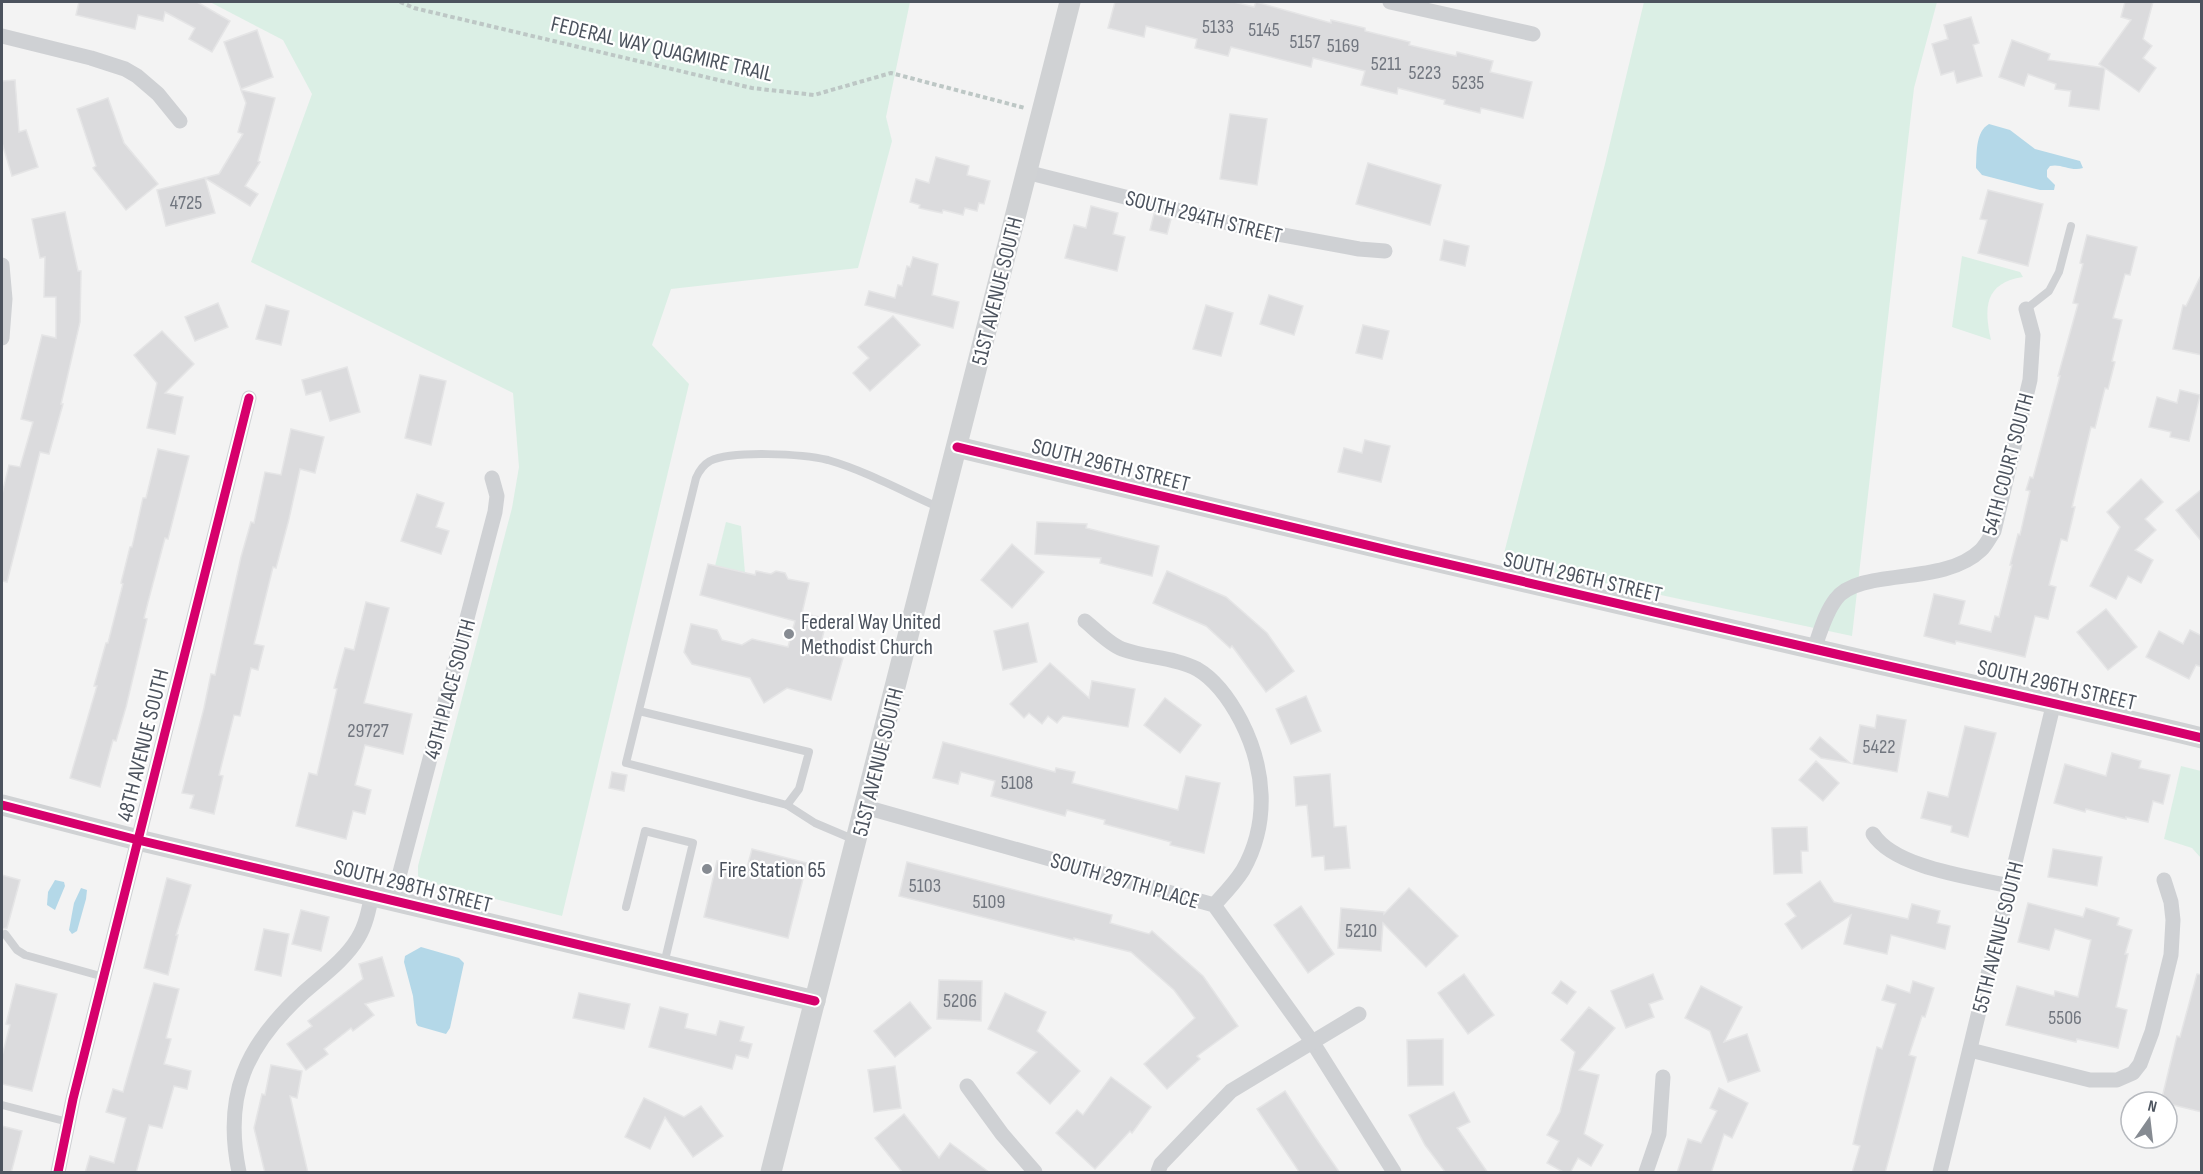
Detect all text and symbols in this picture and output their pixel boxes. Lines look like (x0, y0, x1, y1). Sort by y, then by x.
street label: FEDERAL WAY QUAGMIRE TRAIL (548, 11, 775, 88)
house number: 5133 (1202, 15, 1234, 39)
house number: 5145 (1248, 18, 1280, 42)
house number: 5157 (1290, 30, 1320, 54)
house number: 5169 (1327, 34, 1359, 58)
house number: 5211 (1371, 52, 1401, 76)
house number: 5223 (1409, 61, 1441, 85)
house number: 5235 (1452, 71, 1484, 95)
street label: SOUTH 294TH STREET (1122, 185, 1285, 250)
house number: 4725 (170, 191, 202, 215)
street label: 51ST AVENUE SOUTH (966, 214, 1029, 368)
street label: 54TH COURT SOUTH (1976, 390, 2040, 539)
street label: SOUTH 296TH STREET (1029, 433, 1193, 498)
street label: SOUTH 296TH STREET (1501, 546, 1665, 609)
place label: Federal Way United Methodist Church (801, 609, 941, 661)
street label: 49TH PLACE SOUTH (419, 616, 482, 762)
marker: Federal Way United Methodist Church (782, 627, 796, 641)
street label: SOUTH 296TH STREET (1975, 654, 2139, 717)
street label: 48TH AVENUE SOUTH (111, 666, 175, 824)
street label: 51ST AVENUE SOUTH (847, 685, 910, 839)
house number: 29727 (347, 719, 389, 743)
house number: 5422 (1862, 735, 1896, 759)
house number: 5108 (1001, 771, 1033, 795)
street label: SOUTH 297TH PLACE (1047, 847, 1202, 916)
street label: SOUTH 298TH STREET (331, 854, 495, 919)
place label: Fire Station 65 (719, 857, 826, 884)
street label: 55TH AVENUE SOUTH (1967, 859, 2030, 1016)
marker: Fire Station 65 (700, 862, 714, 876)
house number: 5103 (909, 874, 941, 898)
house number: 5109 (973, 890, 1005, 914)
house number: 5210 (1345, 919, 1377, 943)
house number: 5206 (943, 989, 977, 1013)
house number: 5506 (2048, 1006, 2082, 1030)
north arrow (2119, 1090, 2179, 1150)
text: N (2146, 1097, 2159, 1117)

